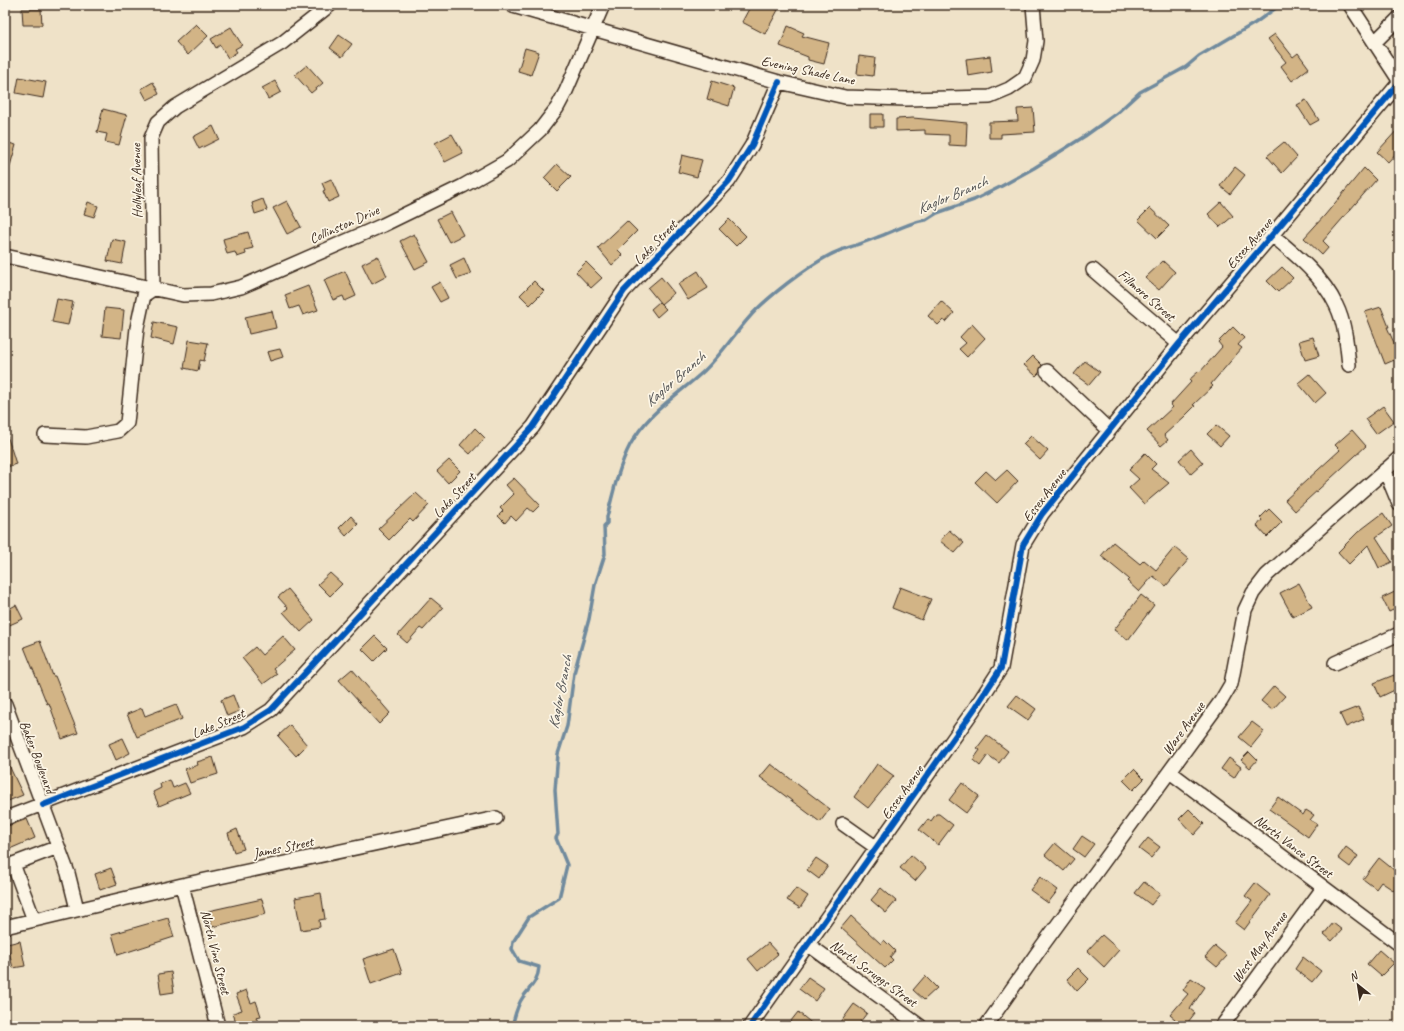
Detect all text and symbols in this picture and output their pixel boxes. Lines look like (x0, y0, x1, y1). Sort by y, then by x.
street label: Evening Shade Lane (760, 52, 857, 89)
street label: Hollyleaf Avenue (127, 142, 146, 218)
water label: Kaglor Branch (914, 172, 991, 219)
street label: Collinston Drive (307, 201, 383, 247)
street label: Essex Avenue (1223, 213, 1277, 272)
street label: Lake Street (630, 216, 682, 268)
street label: Fillmore Street (1115, 266, 1180, 326)
water label: Kaglor Branch (641, 347, 710, 411)
street label: Essex Avenue (1019, 464, 1071, 525)
street label: Lake Street (429, 468, 480, 521)
water label: Kaglor Branch (544, 653, 577, 730)
street label: Ware Avenue (1158, 697, 1209, 758)
street label: Lake Street (189, 704, 248, 742)
street label: Baker Boulevard (16, 718, 60, 798)
street label: Essex Avenue (878, 761, 928, 823)
street label: North Vance Street (1251, 811, 1337, 882)
street label: James Street (251, 833, 316, 862)
street label: West May Avenue (1228, 907, 1292, 986)
street label: North Vine Street (197, 908, 235, 997)
street label: North Scruggs Street (827, 936, 921, 1011)
north arrow (1338, 965, 1378, 1005)
text: N (1347, 967, 1361, 984)

